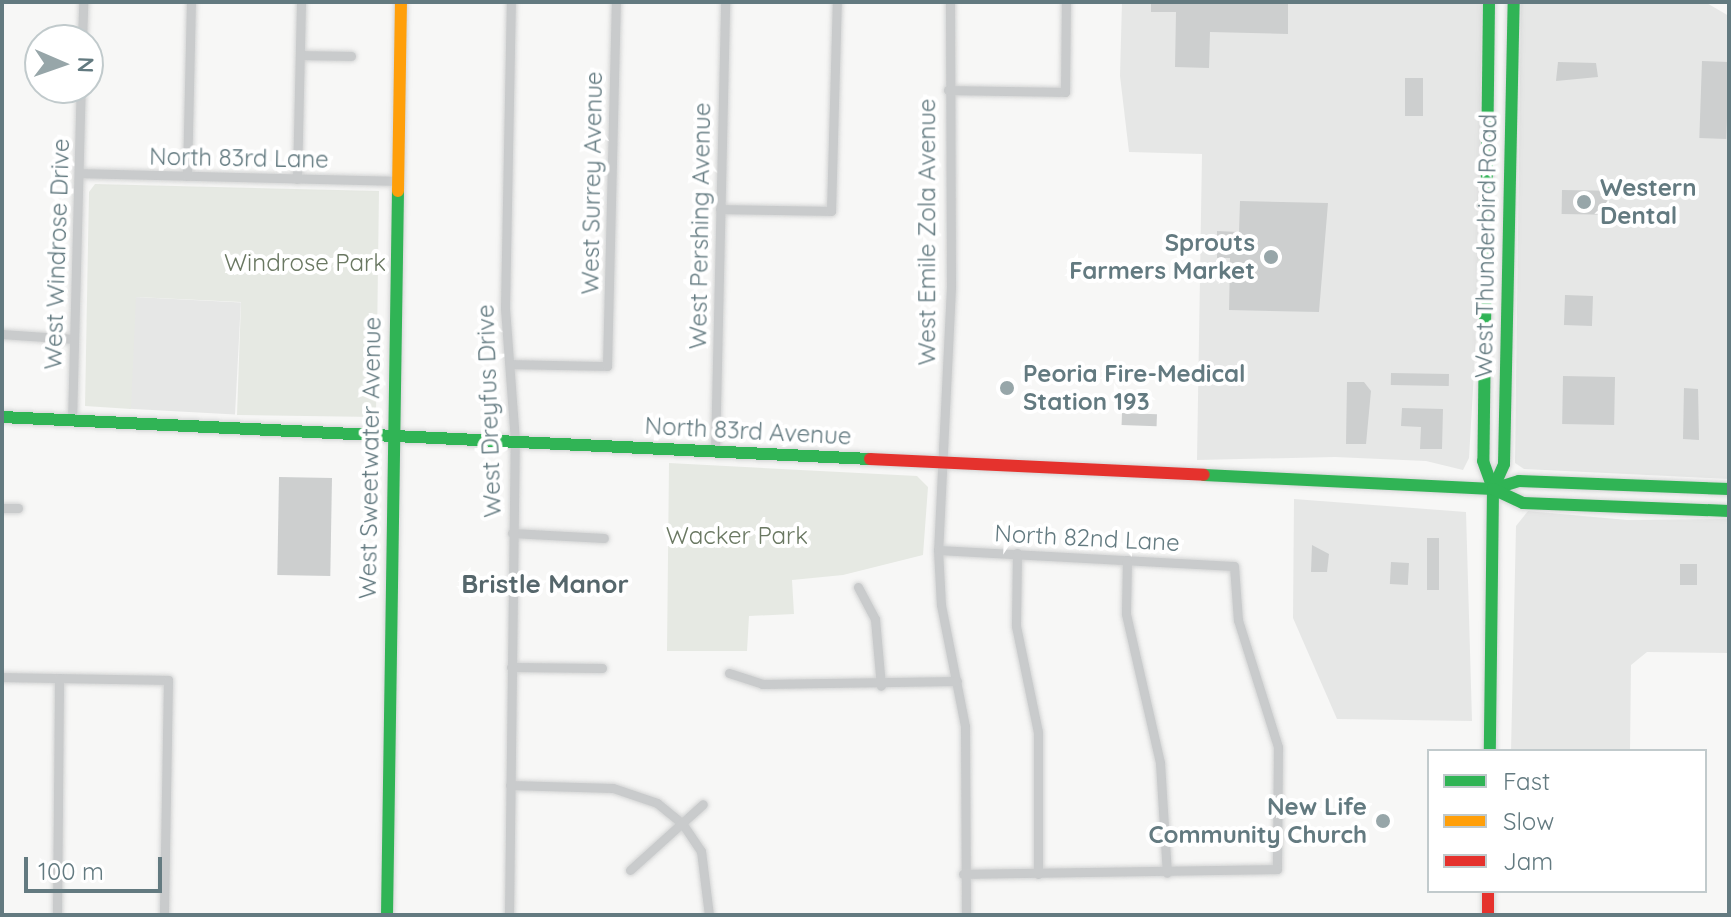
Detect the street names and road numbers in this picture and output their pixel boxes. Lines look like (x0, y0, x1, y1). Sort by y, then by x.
street label: West Surrey Avenue (576, 71, 608, 295)
street label: West Emile Zola Avenue (913, 99, 941, 365)
street label: West Pershing Avenue (683, 102, 717, 350)
street label: West Thunderbird Road (1469, 114, 1503, 378)
street label: West Windrose Drive (39, 138, 75, 370)
street label: North 83rd Lane (149, 142, 329, 174)
street label: West Dreyfus Drive (471, 304, 507, 518)
street label: West Sweetwater Avenue (353, 317, 387, 599)
street label: North 83rd Avenue (644, 411, 852, 451)
street label: North 82nd Lane (994, 519, 1180, 557)

